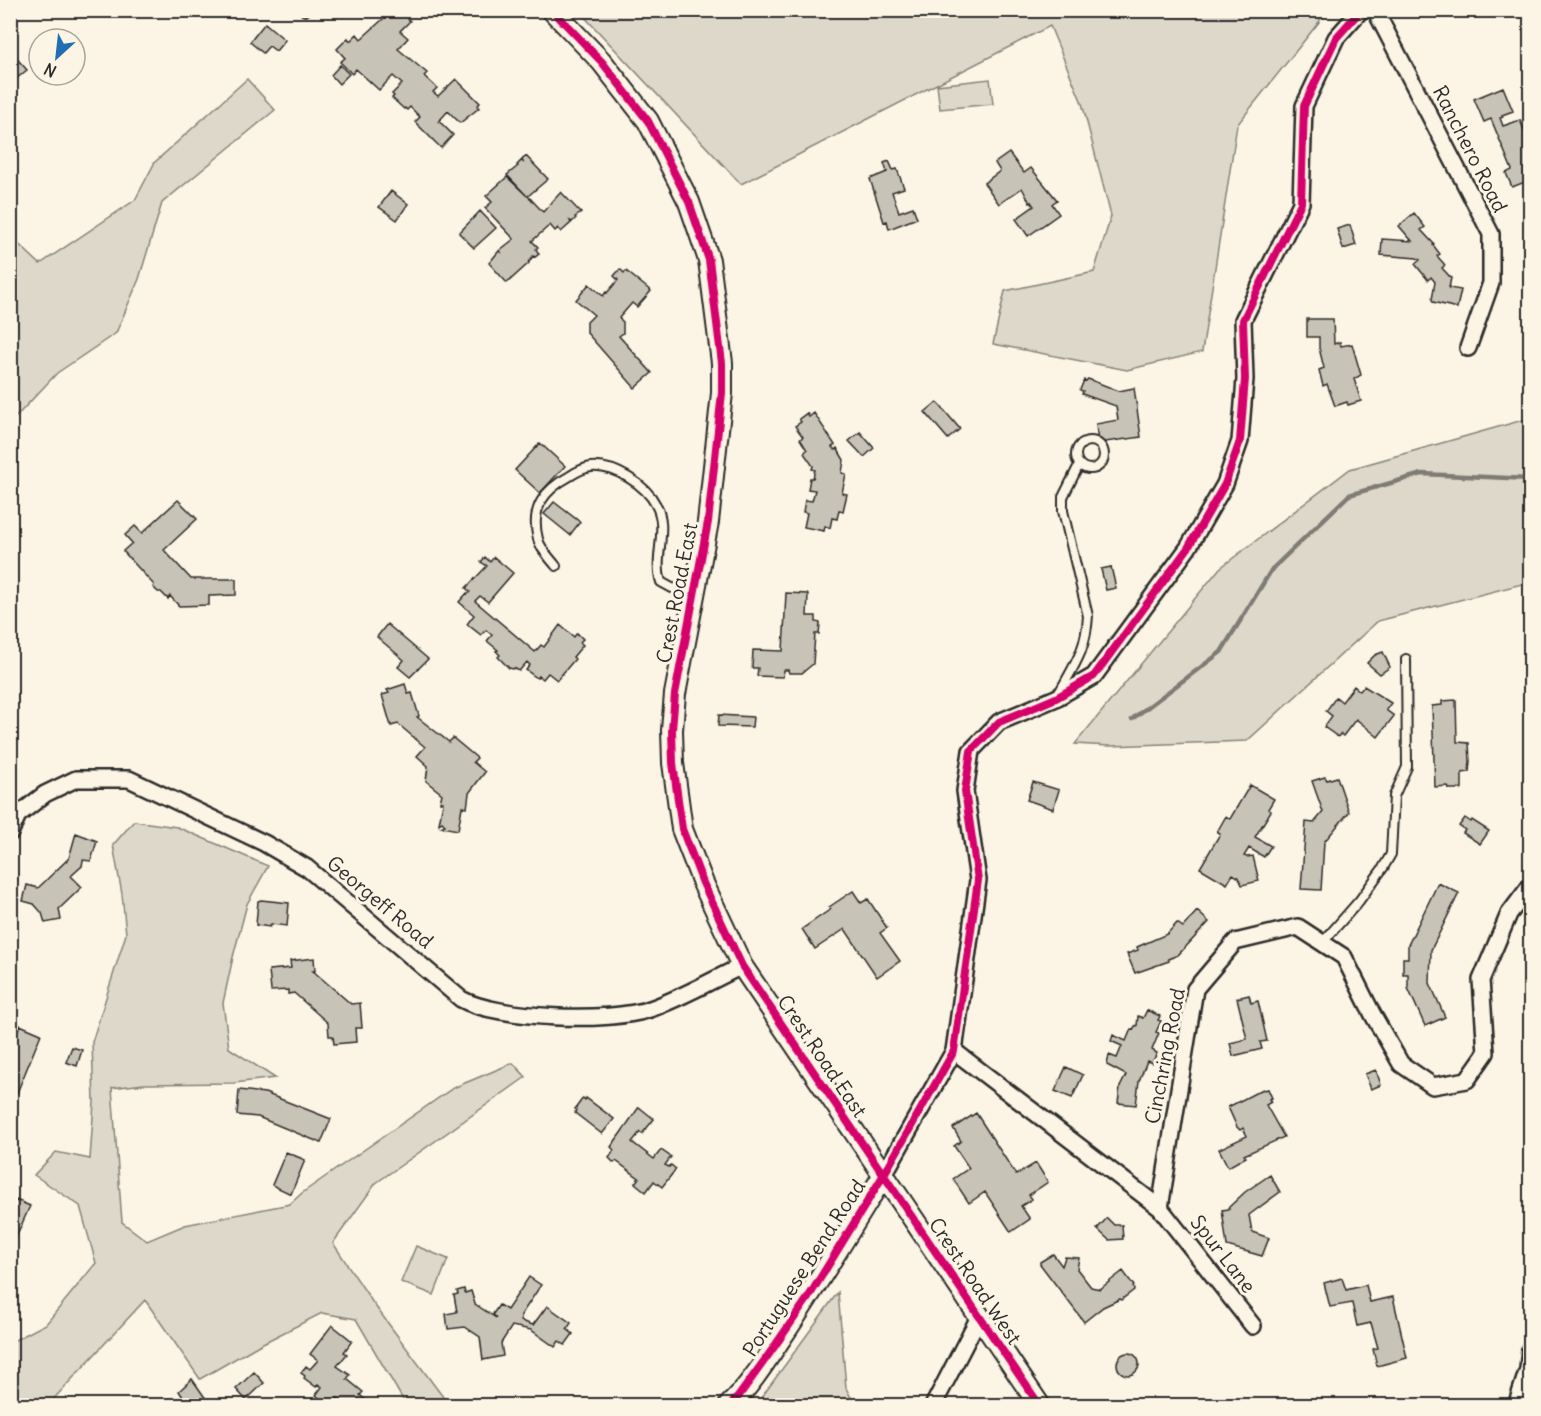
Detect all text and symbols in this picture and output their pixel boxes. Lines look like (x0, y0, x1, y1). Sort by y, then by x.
north arrow (27, 27, 87, 87)
text: N (41, 59, 60, 82)
street label: Ranchero Road (1428, 81, 1513, 217)
street label: Crest Road East (651, 520, 702, 665)
street label: Georgeff Road (322, 850, 439, 953)
street label: Cinchring Road (1139, 986, 1190, 1126)
street label: Crest Road East (772, 990, 873, 1122)
street label: Portuguese Bend Road (737, 1174, 870, 1361)
street label: Spur Lane (1185, 1210, 1261, 1297)
street label: Crest Road West (924, 1213, 1027, 1349)

